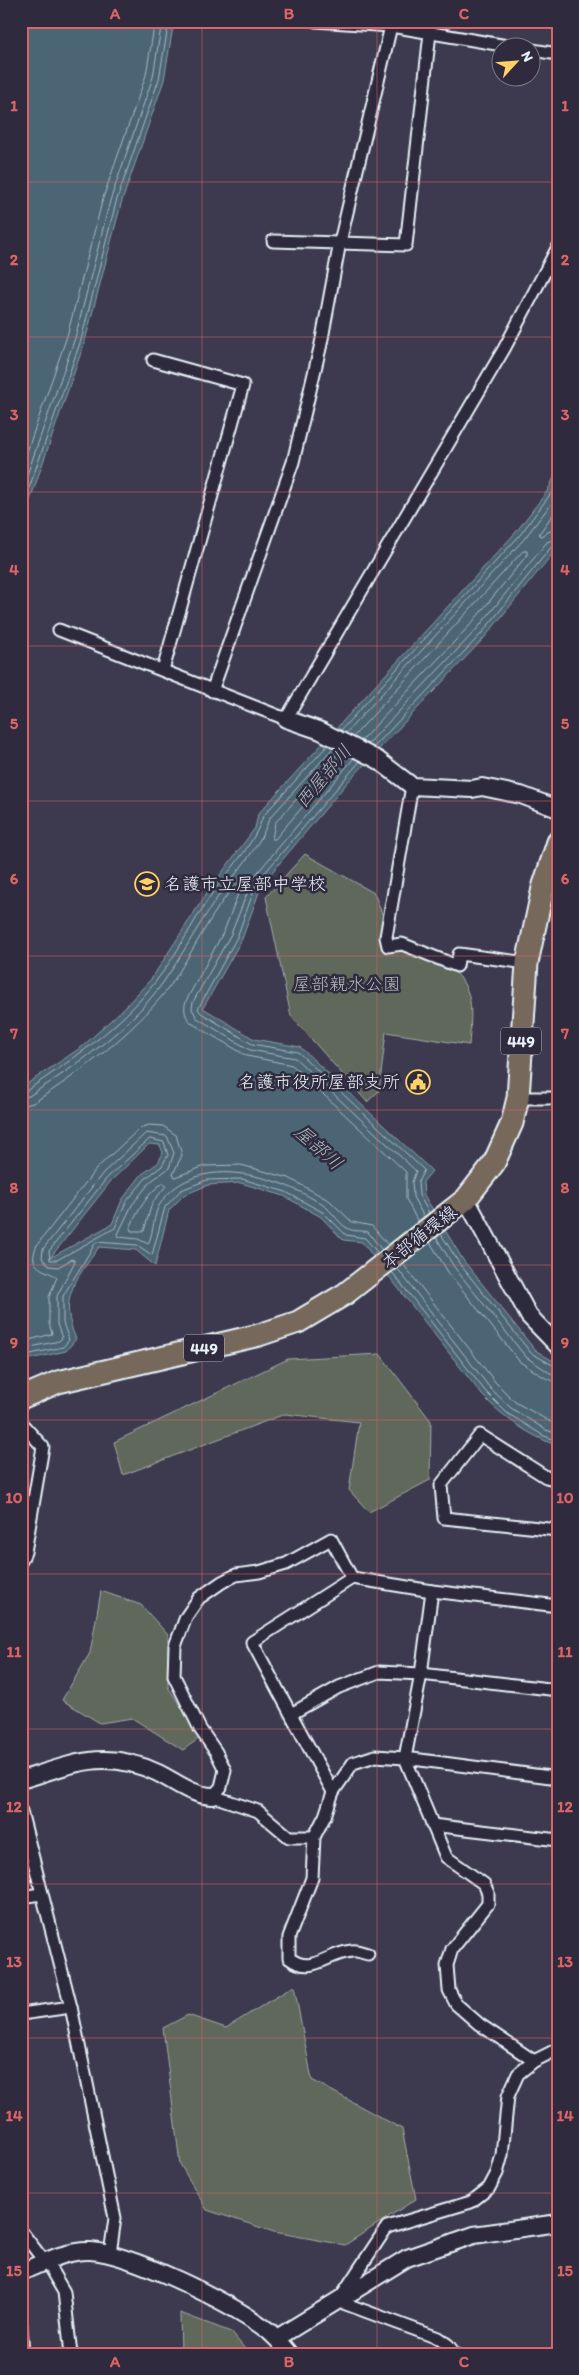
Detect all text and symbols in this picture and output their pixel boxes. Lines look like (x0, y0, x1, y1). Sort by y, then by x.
text: A (109, 4, 121, 23)
text: B (284, 4, 295, 23)
text: C (459, 4, 470, 23)
north arrow (492, 38, 542, 88)
text: N (518, 49, 537, 64)
text: 1 (10, 96, 18, 115)
text: 1 (561, 96, 569, 115)
text: 2 (10, 250, 19, 269)
text: 2 (561, 250, 570, 269)
text: 3 (10, 405, 19, 424)
text: 3 (561, 405, 570, 424)
text: 4 (9, 560, 19, 579)
text: 4 (560, 560, 570, 579)
text: 5 (10, 714, 19, 733)
text: 5 (561, 714, 570, 733)
water label: 西屋部川 (290, 740, 357, 813)
text: 6 (10, 869, 19, 888)
text: 6 (561, 869, 570, 888)
school or university icon: 名護市立屋部中学校 (134, 871, 160, 897)
place label: 名護市立屋部中学校 (164, 873, 326, 895)
park label: 屋部親水公園 (293, 973, 401, 995)
text: 7 (9, 1024, 18, 1043)
text: 7 (560, 1024, 569, 1043)
road number: 449 (501, 1028, 541, 1054)
public building icon: 名護市役所屋部支所 (405, 1069, 431, 1095)
place label: 名護市役所屋部支所 (238, 1071, 400, 1093)
water label: 屋部川 (290, 1120, 348, 1175)
text: 8 (10, 1178, 19, 1197)
text: 8 (561, 1178, 570, 1197)
street label: 本部循環線 (377, 1201, 461, 1273)
text: 9 (10, 1333, 18, 1352)
text: 9 (561, 1333, 569, 1352)
road number: 449 (184, 1335, 224, 1362)
text: 10 (5, 1488, 23, 1507)
text: 10 (556, 1488, 574, 1507)
text: 11 (7, 1642, 22, 1661)
text: 11 (558, 1642, 573, 1661)
text: 12 (6, 1797, 23, 1816)
text: 12 (557, 1797, 574, 1816)
text: 13 (6, 1952, 22, 1971)
text: 13 (557, 1952, 573, 1971)
text: 14 (5, 2106, 23, 2125)
text: 14 (556, 2106, 574, 2125)
text: 15 (6, 2261, 23, 2280)
text: 15 (557, 2261, 574, 2280)
text: A (109, 2352, 121, 2371)
text: B (284, 2352, 295, 2371)
text: C (459, 2352, 470, 2371)

